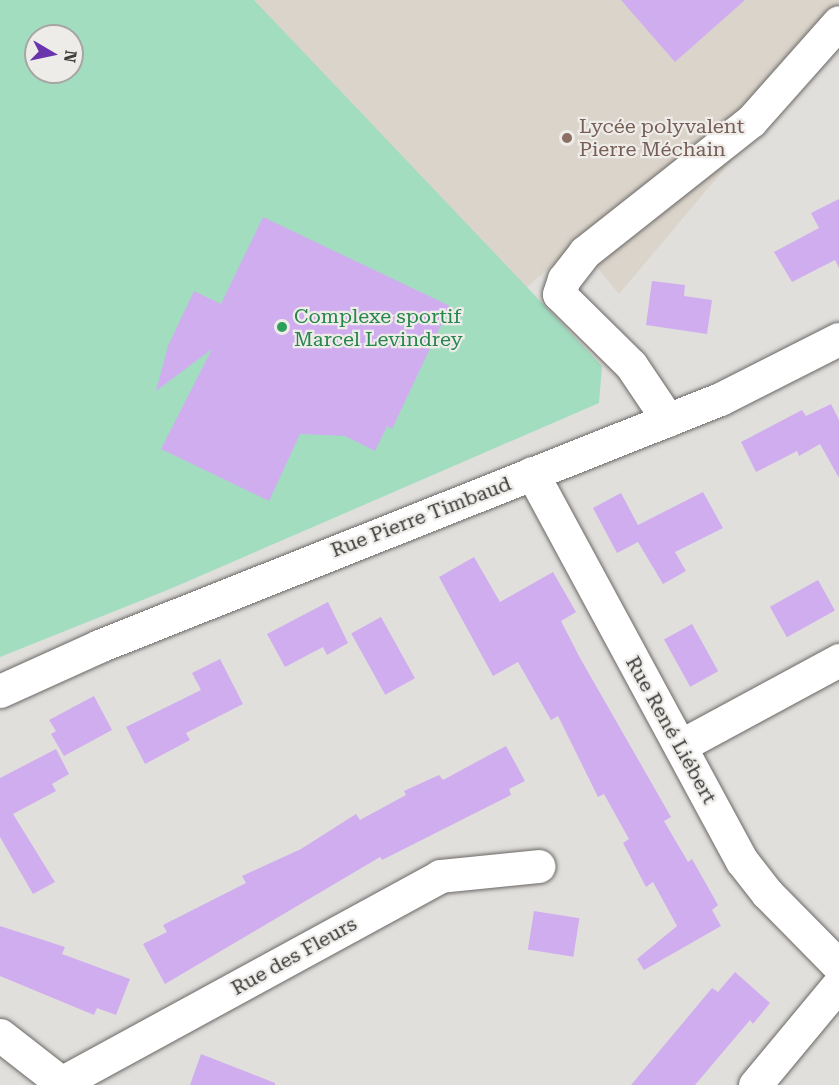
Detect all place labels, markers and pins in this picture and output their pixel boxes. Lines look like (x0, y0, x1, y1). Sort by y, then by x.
place label: Lycée polyvalent Pierre Méchain (579, 114, 744, 161)
marker: Lycée polyvalent Pierre Méchain (560, 131, 574, 145)
place label: Complexe sportif Marcel Levindrey (294, 304, 462, 351)
marker: Complexe sportif Marcel Levindrey (275, 320, 289, 334)

